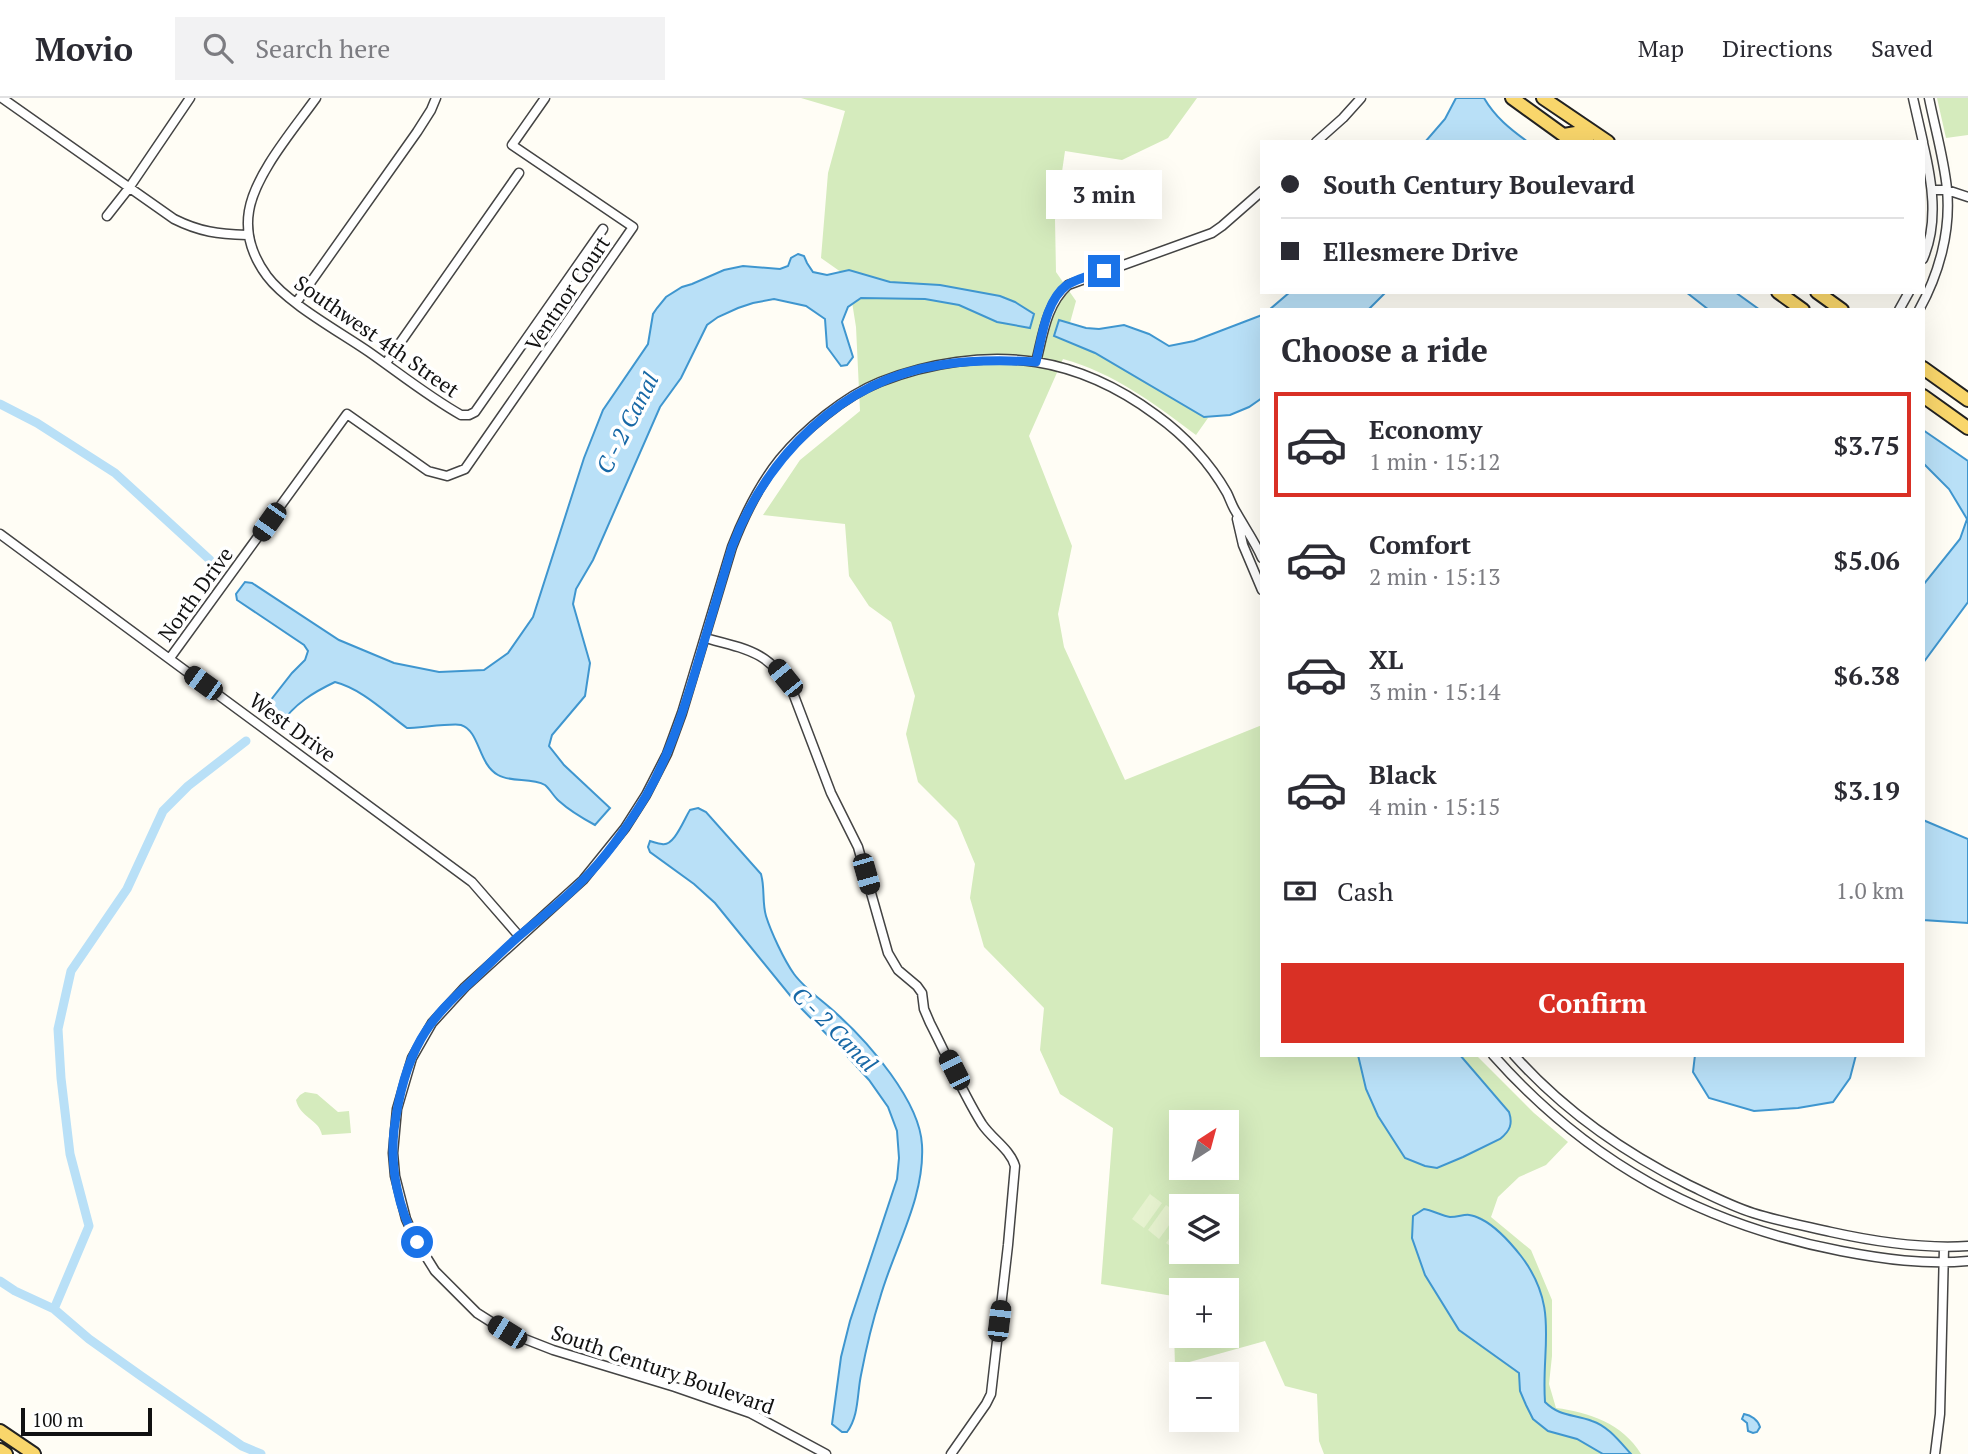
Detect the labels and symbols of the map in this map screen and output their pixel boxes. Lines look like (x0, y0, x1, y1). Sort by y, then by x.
callout: 3 min (1046, 170, 1162, 218)
street label: Ventnor Court (518, 230, 616, 356)
route end (1088, 255, 1120, 287)
street label: Southwest 4th Street (289, 269, 465, 404)
water label: C - 2 Canal (588, 367, 666, 479)
car (249, 499, 290, 545)
street label: North Drive (151, 541, 239, 647)
car (764, 655, 807, 701)
car (180, 662, 227, 704)
street label: West Drive (244, 686, 342, 768)
car (851, 851, 882, 897)
water label: C - 2 Canal (785, 979, 885, 1079)
car (936, 1047, 973, 1093)
north arrow (1169, 1110, 1239, 1180)
route start (401, 1226, 433, 1258)
car (987, 1299, 1012, 1343)
car (484, 1312, 531, 1352)
street label: South Century Boulevard (548, 1318, 779, 1420)
scale bar (21, 1405, 152, 1437)

